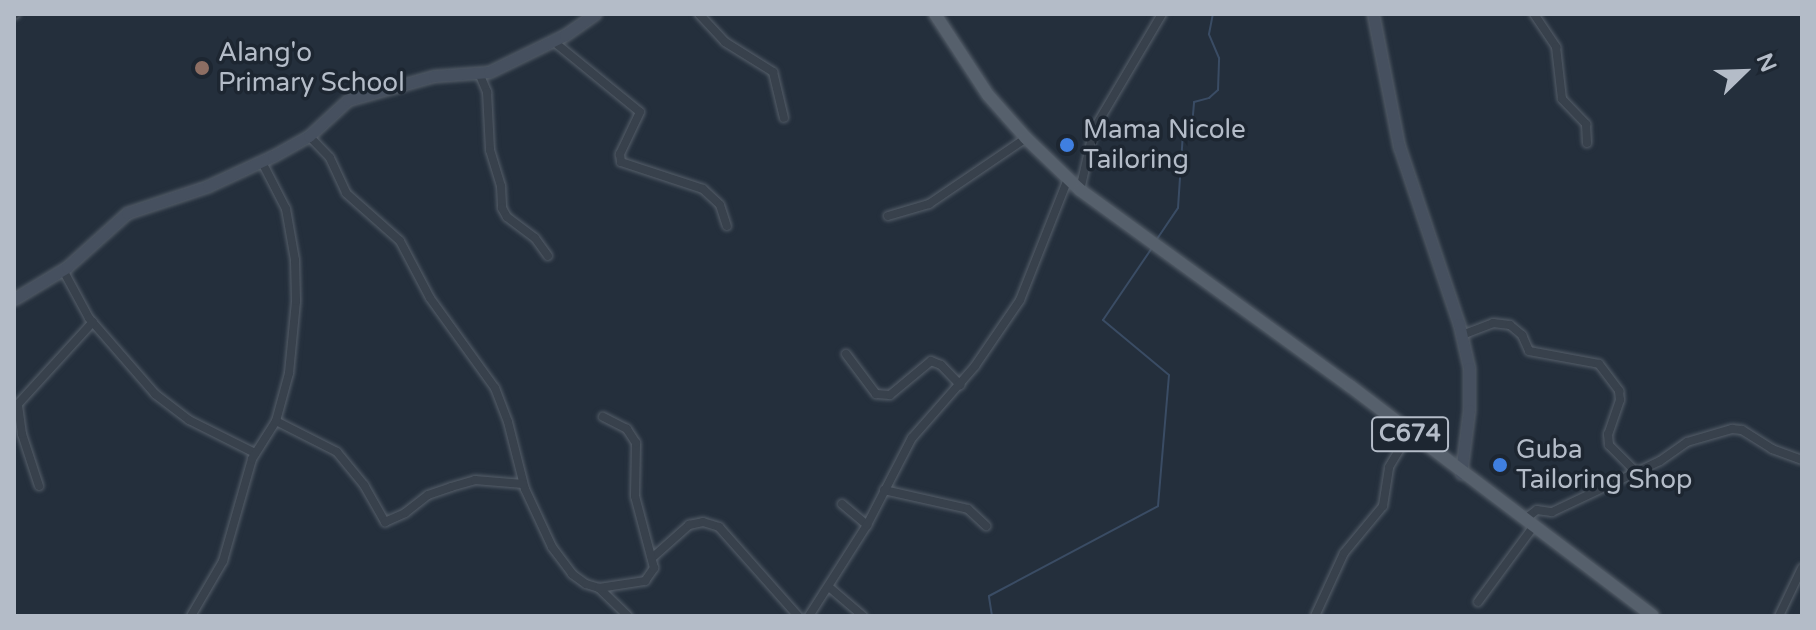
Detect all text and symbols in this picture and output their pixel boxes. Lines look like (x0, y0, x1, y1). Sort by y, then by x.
north arrow (1704, 32, 1784, 112)
place label: Alang'o Primary School (218, 37, 405, 98)
text: N (1751, 49, 1782, 76)
marker: Alang'o Primary School (193, 59, 211, 77)
place label: Mama Nicole Tailoring (1083, 114, 1246, 176)
marker: Mama Nicole Tailoring (1058, 136, 1076, 154)
road number: C674 (1370, 414, 1450, 454)
place label: Guba Tailoring Shop (1516, 434, 1692, 496)
marker: Guba Tailoring Shop (1491, 456, 1509, 474)

